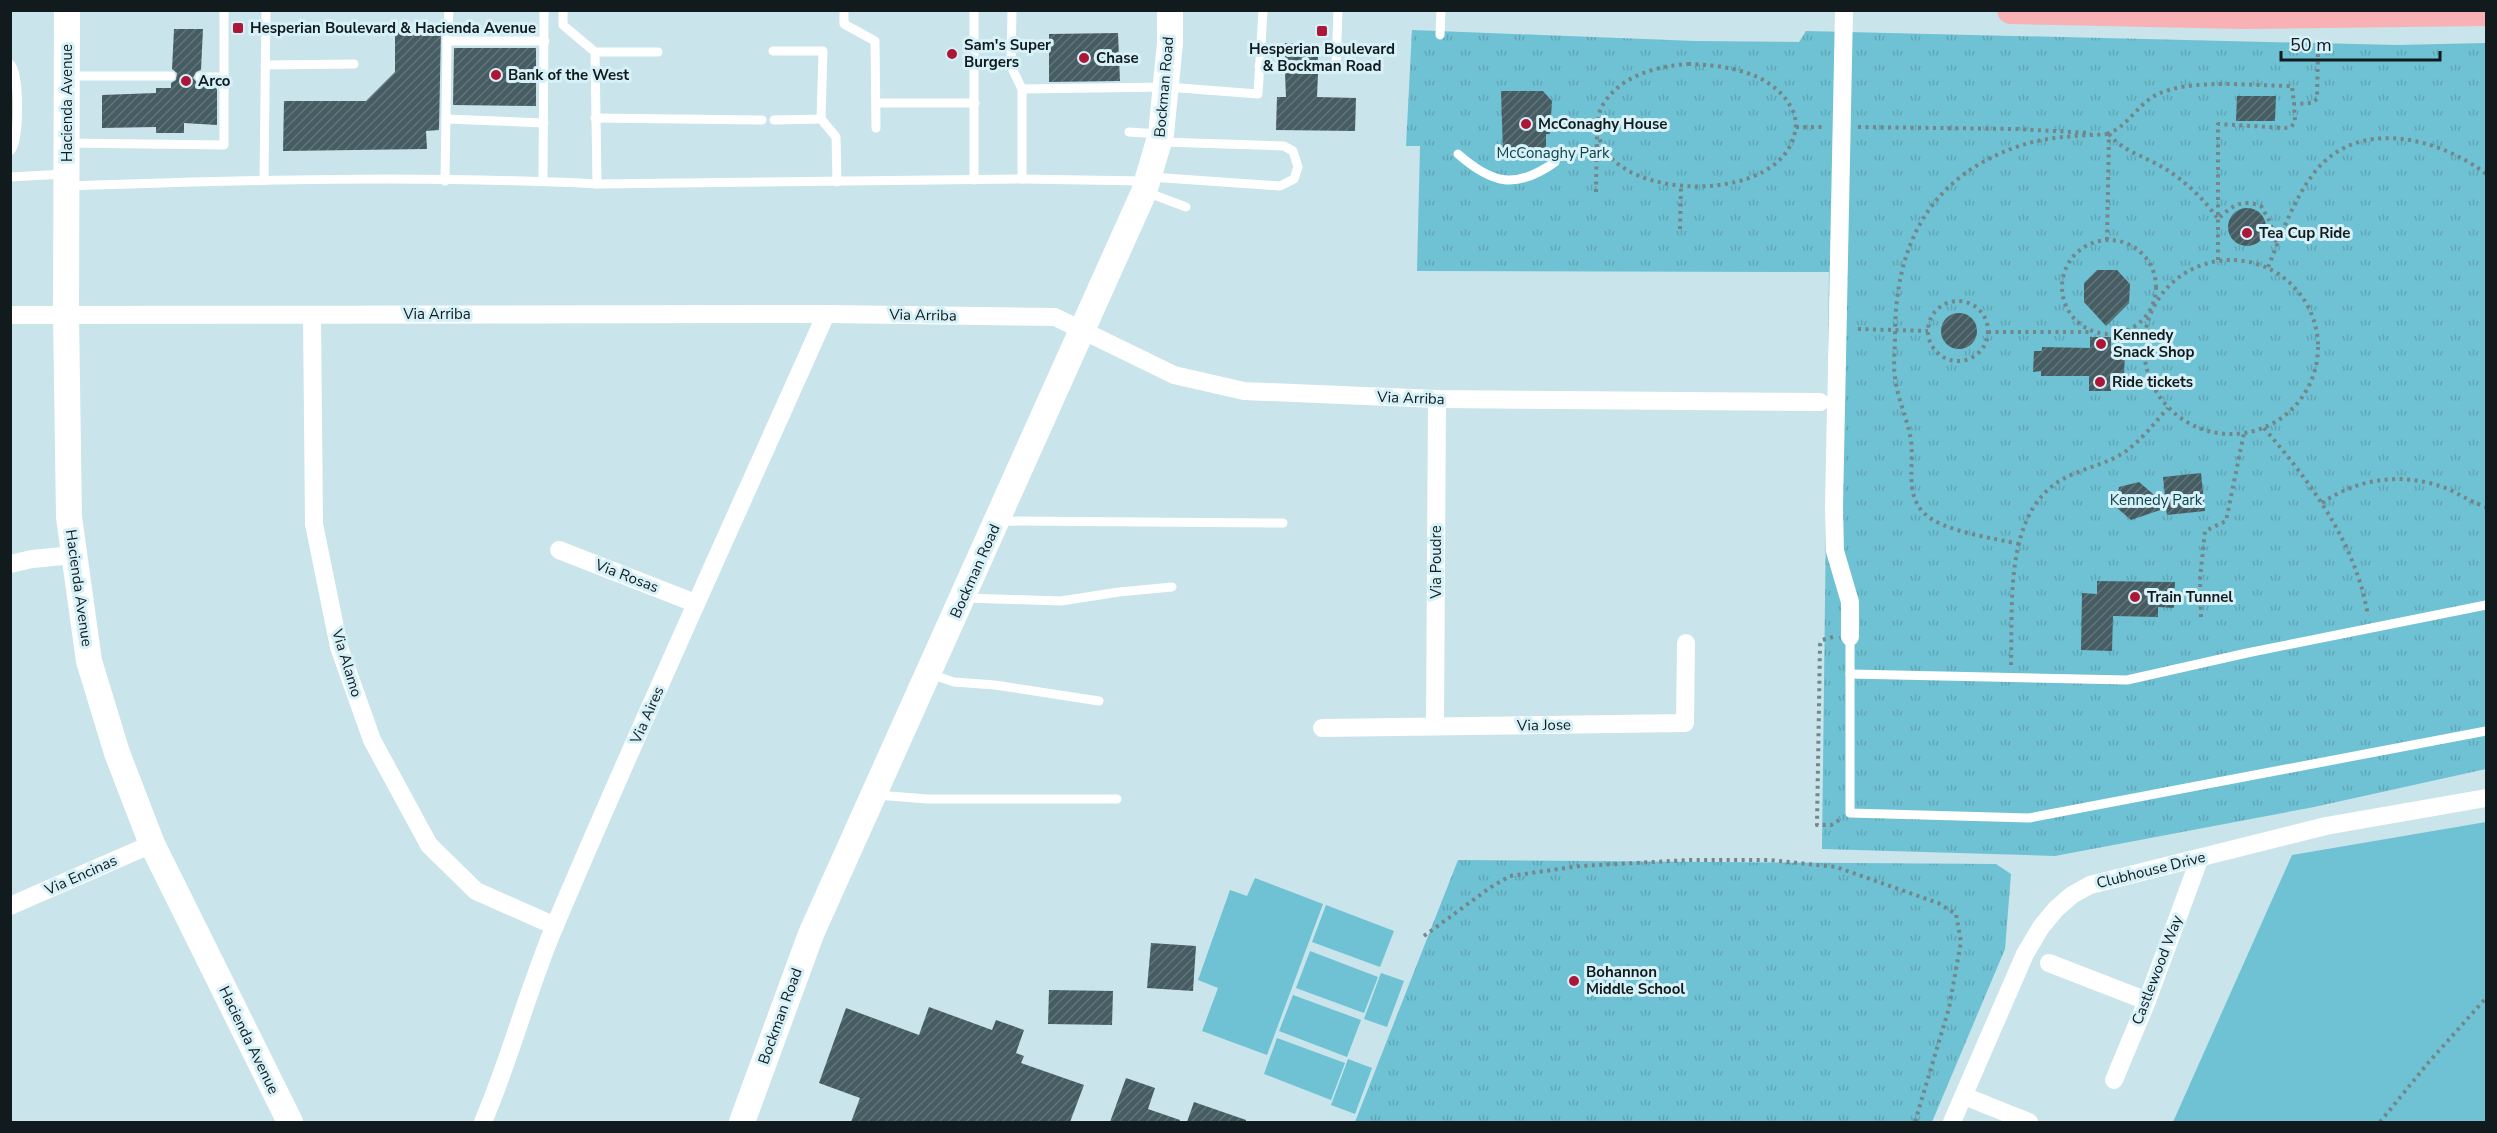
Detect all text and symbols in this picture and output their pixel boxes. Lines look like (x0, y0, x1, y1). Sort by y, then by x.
place label: Hesperian Boulevard & Hacienda Avenue (250, 18, 536, 38)
marker: Hesperian Boulevard & Hacienda Avenue (231, 21, 245, 35)
marker: Hesperian Boulevard & Bockman Road (1315, 24, 1329, 38)
scale bar (2281, 24, 2440, 62)
text: 50 m (2290, 33, 2332, 57)
place label: Sam's Super Burgers (964, 35, 1051, 72)
street label: Bockman Road (1150, 36, 1178, 138)
place label: Hesperian Boulevard & Bockman Road (1249, 39, 1395, 76)
street label: Hacienda Avenue (57, 44, 77, 162)
marker: Sam's Super Burgers (945, 47, 959, 61)
place label: Chase (1096, 48, 1139, 68)
marker: Chase (1077, 51, 1091, 65)
place label: Bank of the West (508, 65, 629, 85)
marker: Bank of the West (489, 68, 503, 82)
place label: Arco (198, 71, 231, 91)
marker: Arco (179, 74, 193, 88)
place label: McConaghy House (1538, 114, 1667, 134)
marker: McConaghy House (1519, 117, 1533, 131)
park label: McConaghy Park (1497, 143, 1610, 163)
place label: Tea Cup Ride (2259, 223, 2351, 243)
marker: Tea Cup Ride (2240, 226, 2254, 240)
street label: Via Arriba (402, 304, 471, 324)
street label: Via Arriba (888, 304, 957, 326)
place label: Kennedy Snack Shop (2113, 325, 2195, 362)
marker: Kennedy Snack Shop (2094, 337, 2108, 351)
place label: Ride tickets (2112, 372, 2193, 392)
marker: Ride tickets (2093, 375, 2107, 389)
street label: Via Arriba (1376, 387, 1445, 409)
park label: Kennedy Park (2110, 490, 2203, 510)
street label: Bockman Road (945, 521, 1005, 621)
street label: Via Poudre (1426, 525, 1446, 600)
street label: Hacienda Avenue (61, 528, 97, 648)
street label: Via Rosas (592, 554, 661, 597)
place label: Train Tunnel (2147, 587, 2233, 607)
marker: Train Tunnel (2128, 590, 2142, 604)
street label: Via Alamo (327, 626, 367, 699)
street label: Via Aires (625, 683, 668, 748)
street label: Via Jose (1516, 715, 1571, 735)
street label: Clubhouse Drive (2094, 847, 2208, 893)
street label: Via Encinas (41, 850, 120, 900)
street label: Castlewood Way (2127, 912, 2187, 1027)
place label: Bohannon Middle School (1586, 962, 1685, 999)
street label: Bockman Road (753, 965, 807, 1067)
marker: Bohannon Middle School (1567, 974, 1581, 988)
street label: Hacienda Avenue (214, 983, 284, 1097)

